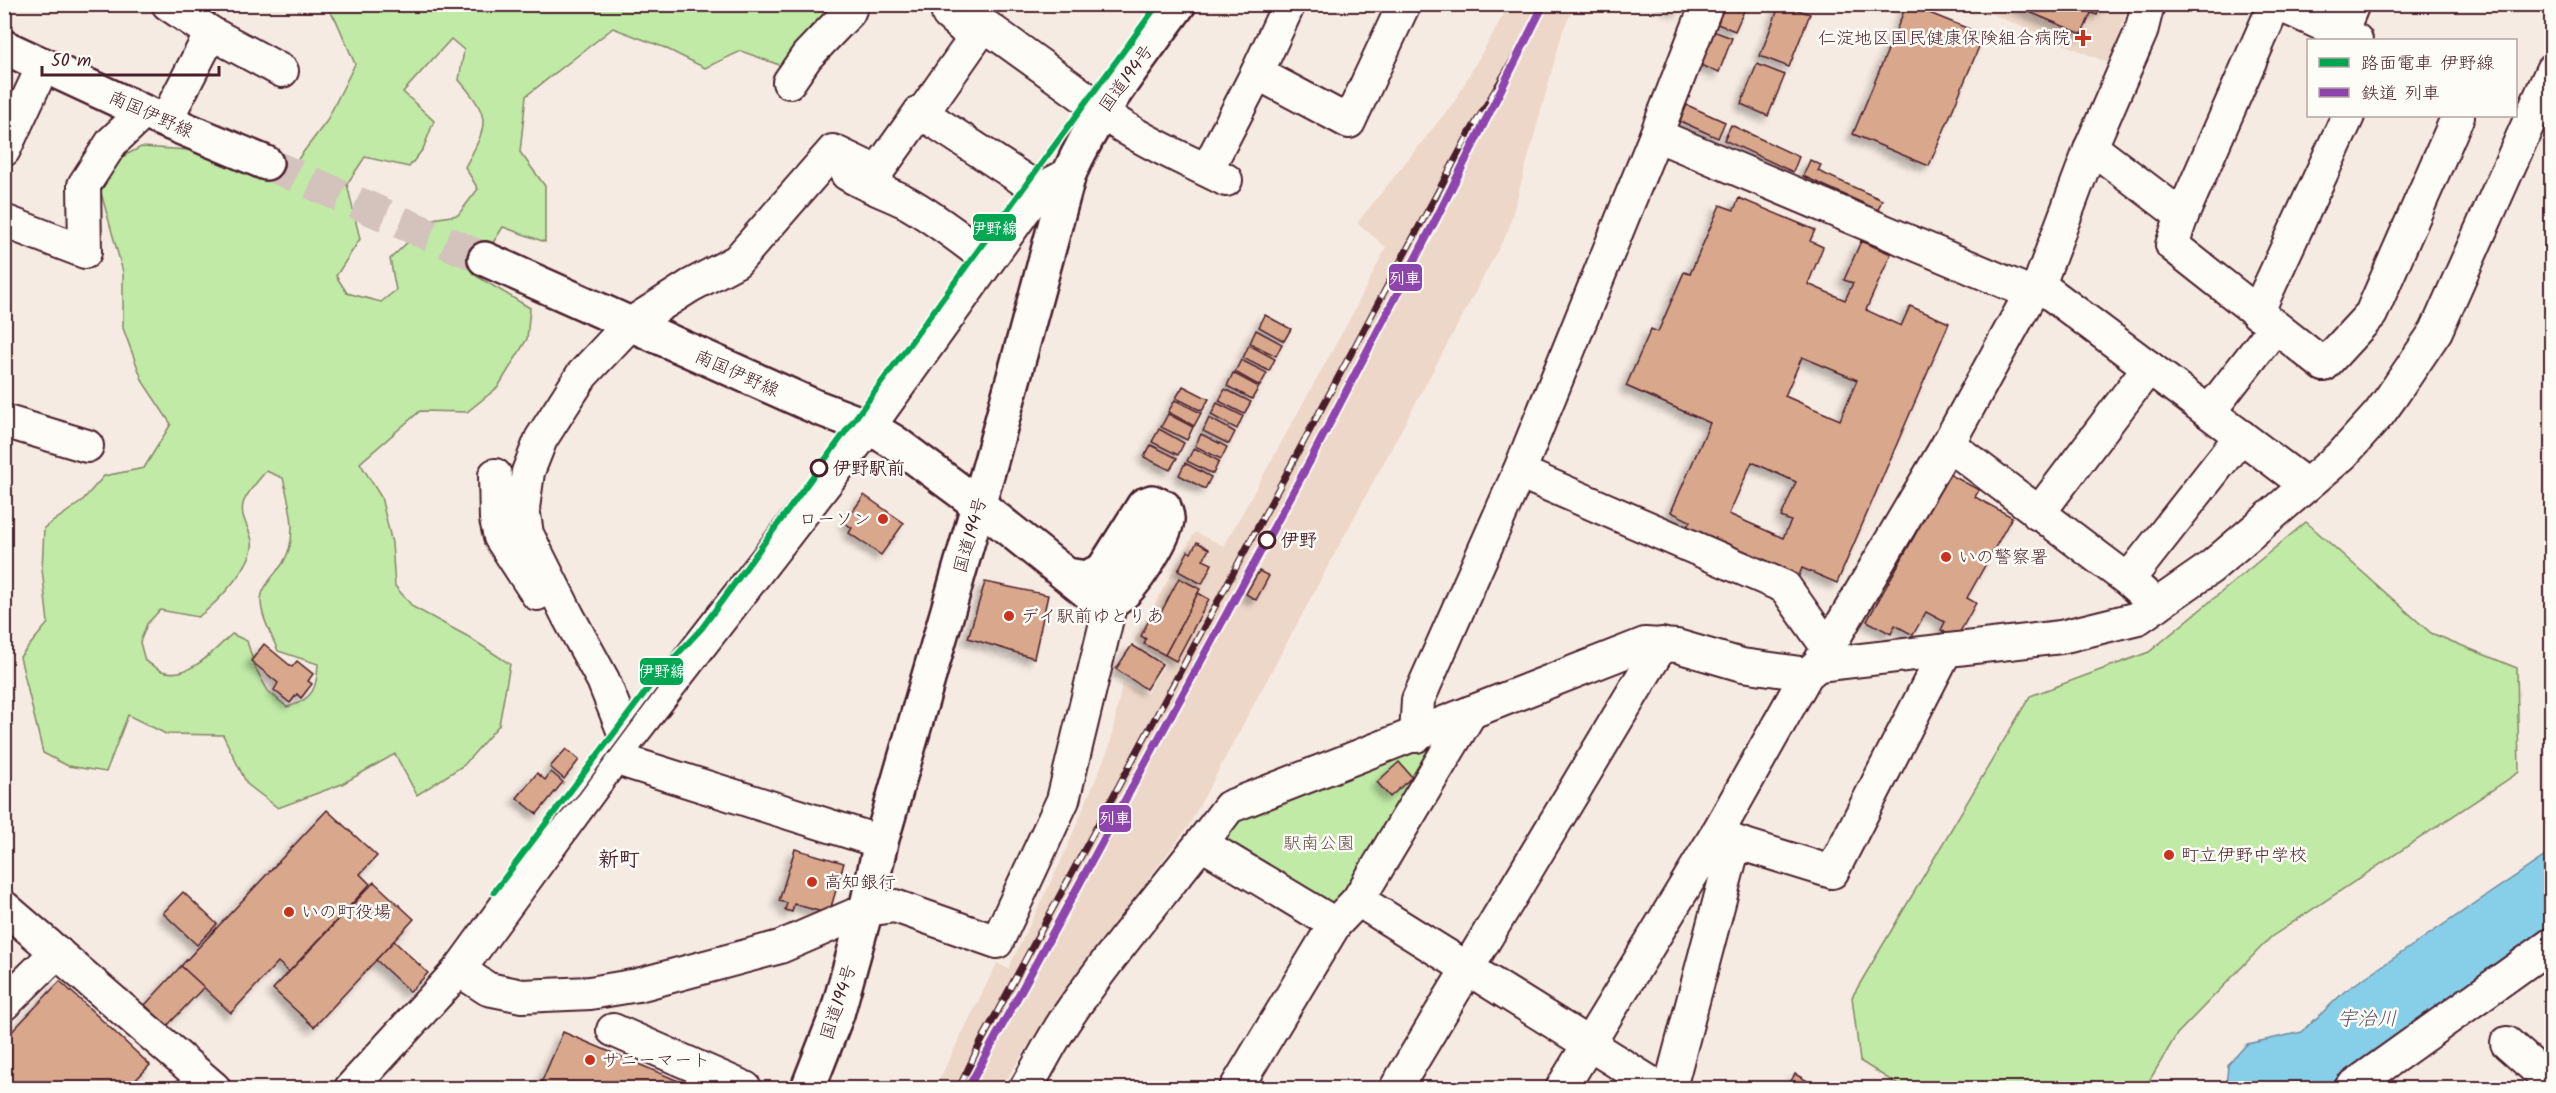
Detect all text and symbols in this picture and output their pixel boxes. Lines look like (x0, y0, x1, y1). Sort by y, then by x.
place label: 仁淀地区国民健康保険組合病院 (1818, 25, 2070, 54)
marker: 仁淀地区国民健康保険組合病院 (2074, 29, 2092, 47)
scale bar (42, 39, 219, 77)
street label: 国道194号 (1092, 39, 1162, 119)
legend (2307, 39, 2517, 117)
text: 50 m (51, 47, 91, 76)
text: 路面電車 伊野線 (2361, 50, 2494, 79)
text: 鉄道 列車 (2361, 80, 2440, 109)
street label: 南国伊野線 (103, 84, 197, 147)
line badge: 伊野線 (972, 213, 1017, 242)
text: 伊野線 (970, 217, 1018, 242)
line badge: 列車 (1388, 263, 1423, 292)
text: 列車 (1389, 267, 1421, 292)
street label: 南国伊野線 (689, 343, 783, 406)
place label: 伊野駅前 (833, 455, 905, 484)
marker: 伊野駅前 (810, 459, 828, 477)
street label: 国道194号 (947, 494, 996, 577)
place label: ローソン (799, 506, 871, 535)
marker: ローソン (876, 512, 890, 526)
place label: 伊野 (1281, 527, 1317, 556)
marker: 伊野 (1258, 531, 1276, 549)
place label: いの警察署 (1958, 544, 2048, 573)
marker: いの警察署 (1939, 550, 1953, 564)
place label: デイ駅前ゆとりあ (1021, 603, 1164, 632)
marker: デイ駅前ゆとりあ (1002, 609, 1016, 623)
line badge: 伊野線 (639, 657, 684, 686)
text: 伊野線 (638, 660, 686, 685)
line badge: 列車 (1098, 804, 1132, 833)
text: 列車 (1099, 807, 1131, 832)
park label: 駅南公園 (1283, 830, 1355, 859)
place label: 町立伊野中学校 (2181, 842, 2307, 871)
district label: 新町 (598, 844, 640, 877)
marker: 町立伊野中学校 (2162, 848, 2176, 862)
place label: 高知銀行 (824, 869, 896, 898)
marker: 高知銀行 (805, 875, 819, 889)
place label: いの町役場 (301, 899, 391, 928)
marker: いの町役場 (282, 905, 296, 919)
street label: 国道194号 (814, 961, 865, 1044)
water label: 宇治川 (2337, 1004, 2397, 1036)
place label: サニーマート (602, 1047, 710, 1076)
marker: サニーマート (583, 1053, 597, 1067)

